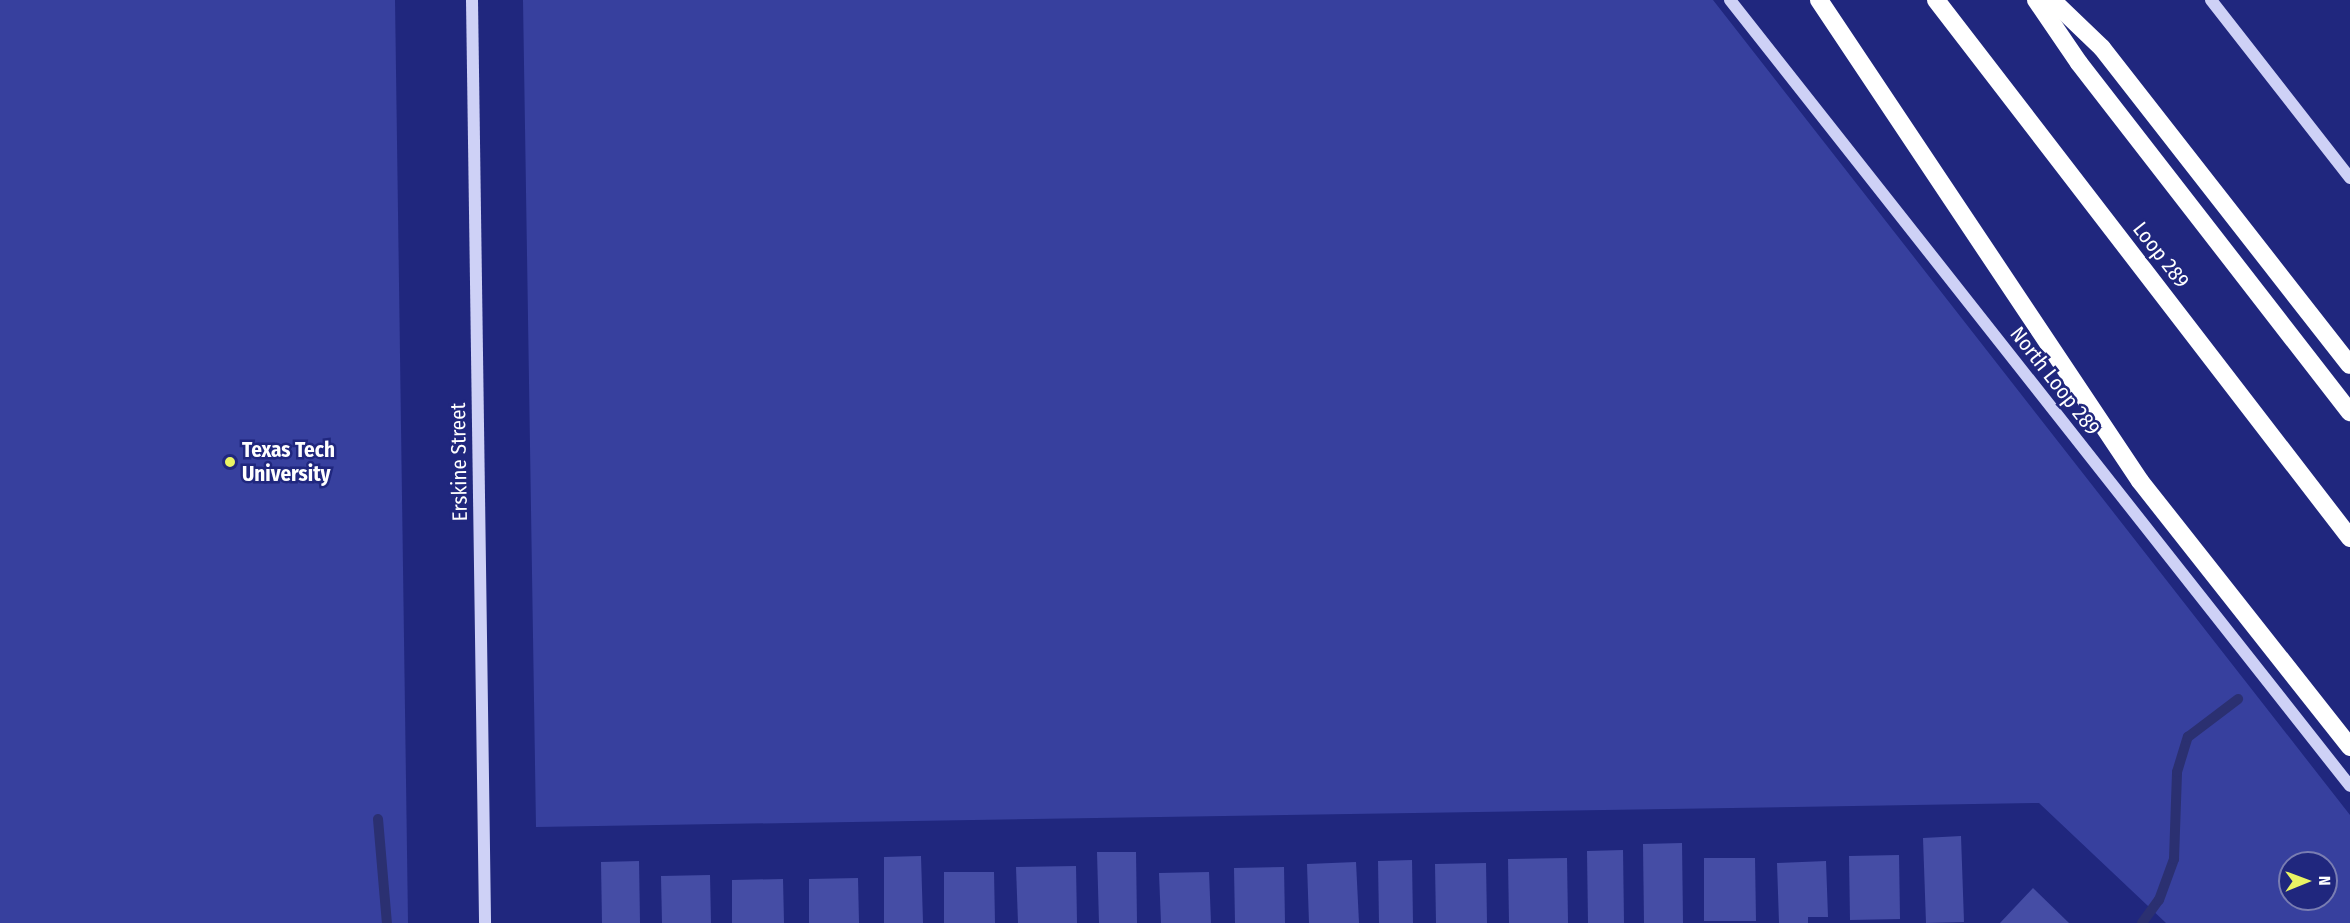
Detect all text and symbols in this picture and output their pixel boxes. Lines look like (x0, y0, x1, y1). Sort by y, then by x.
street label: Loop 289 (2127, 217, 2195, 293)
street label: North Loop 289 (2005, 322, 2105, 440)
street label: Erskine Street (445, 402, 473, 522)
place label: Texas Tech University (242, 437, 335, 487)
marker: Texas Tech University (223, 455, 237, 469)
north arrow (2278, 851, 2338, 911)
text: N (2315, 876, 2334, 886)

